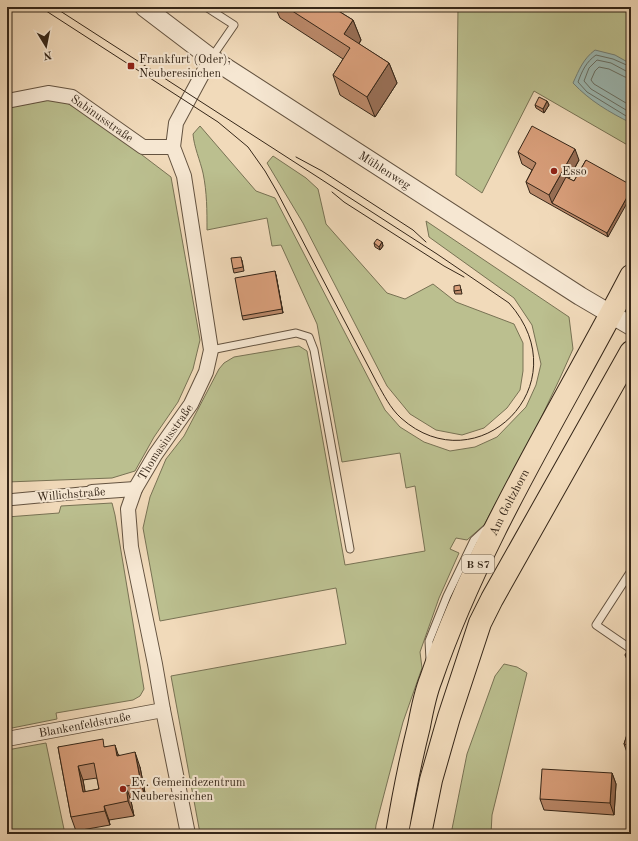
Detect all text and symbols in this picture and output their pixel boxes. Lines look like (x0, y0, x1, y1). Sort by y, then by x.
north arrow (26, 26, 66, 66)
text: N (42, 48, 53, 61)
place label: Frankfurt (Oder), Neuberesinchen (139, 53, 231, 80)
marker: Frankfurt (Oder), Neuberesinchen (126, 61, 136, 71)
street label: Sabinusstraße (68, 93, 135, 145)
street label: Mühlenweg (356, 150, 413, 192)
marker: Esso (549, 166, 559, 176)
place label: Esso (562, 166, 587, 178)
street label: Thomasiusstraße (137, 402, 196, 482)
street label: Am Goltzhorn (488, 467, 532, 538)
street label: Willichstraße (36, 486, 106, 504)
road number: B 87 (462, 555, 494, 573)
street label: Blankenfeldstraße (38, 711, 132, 740)
place label: Ev. Gemeindezentrum Neuberesinchen (131, 777, 246, 803)
marker: Ev. Gemeindezentrum Neuberesinchen (118, 784, 128, 794)

